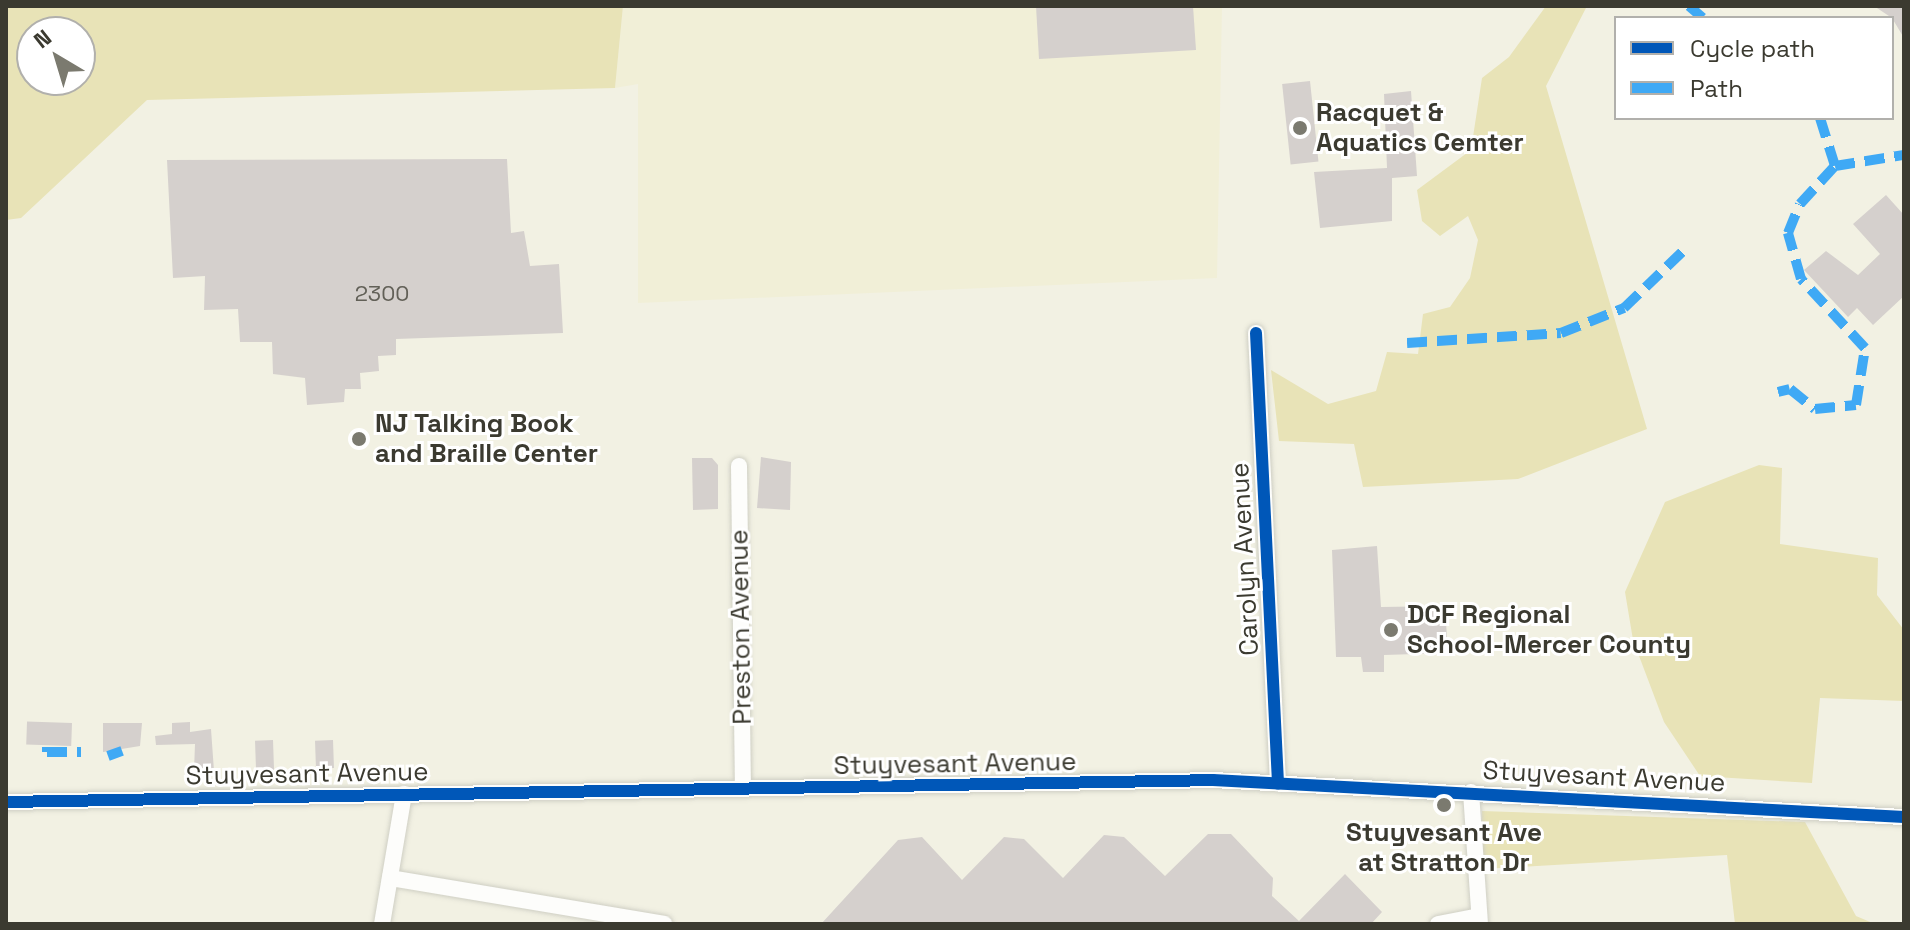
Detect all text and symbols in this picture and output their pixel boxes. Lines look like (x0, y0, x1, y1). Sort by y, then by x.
north arrow (16, 16, 96, 96)
legend (1614, 16, 1894, 120)
text: N (28, 23, 57, 54)
text: Cycle path (1690, 33, 1815, 64)
text: Path (1690, 73, 1743, 104)
place label: Racquet & Aquatics Cemter (1316, 97, 1524, 158)
marker: Racquet & Aquatics Cemter (1291, 119, 1309, 137)
house number: 2300 (355, 281, 409, 307)
place label: NJ Talking Book and Braille Center (375, 408, 598, 470)
marker: NJ Talking Book and Braille Center (350, 430, 368, 448)
street label: Carolyn Avenue (1224, 461, 1266, 657)
street label: Preston Avenue (724, 529, 758, 725)
place label: DCF Regional School-Mercer County (1407, 599, 1691, 660)
marker: DCF Regional School-Mercer County (1382, 621, 1400, 639)
street label: Stuyvesant Avenue (833, 746, 1077, 782)
street label: Stuyvesant Avenue (1482, 755, 1726, 799)
street label: Stuyvesant Avenue (185, 756, 429, 792)
marker: Stuyvesant Ave at Stratton Dr (1435, 796, 1453, 814)
place label: Stuyvesant Ave at Stratton Dr (1346, 817, 1542, 878)

